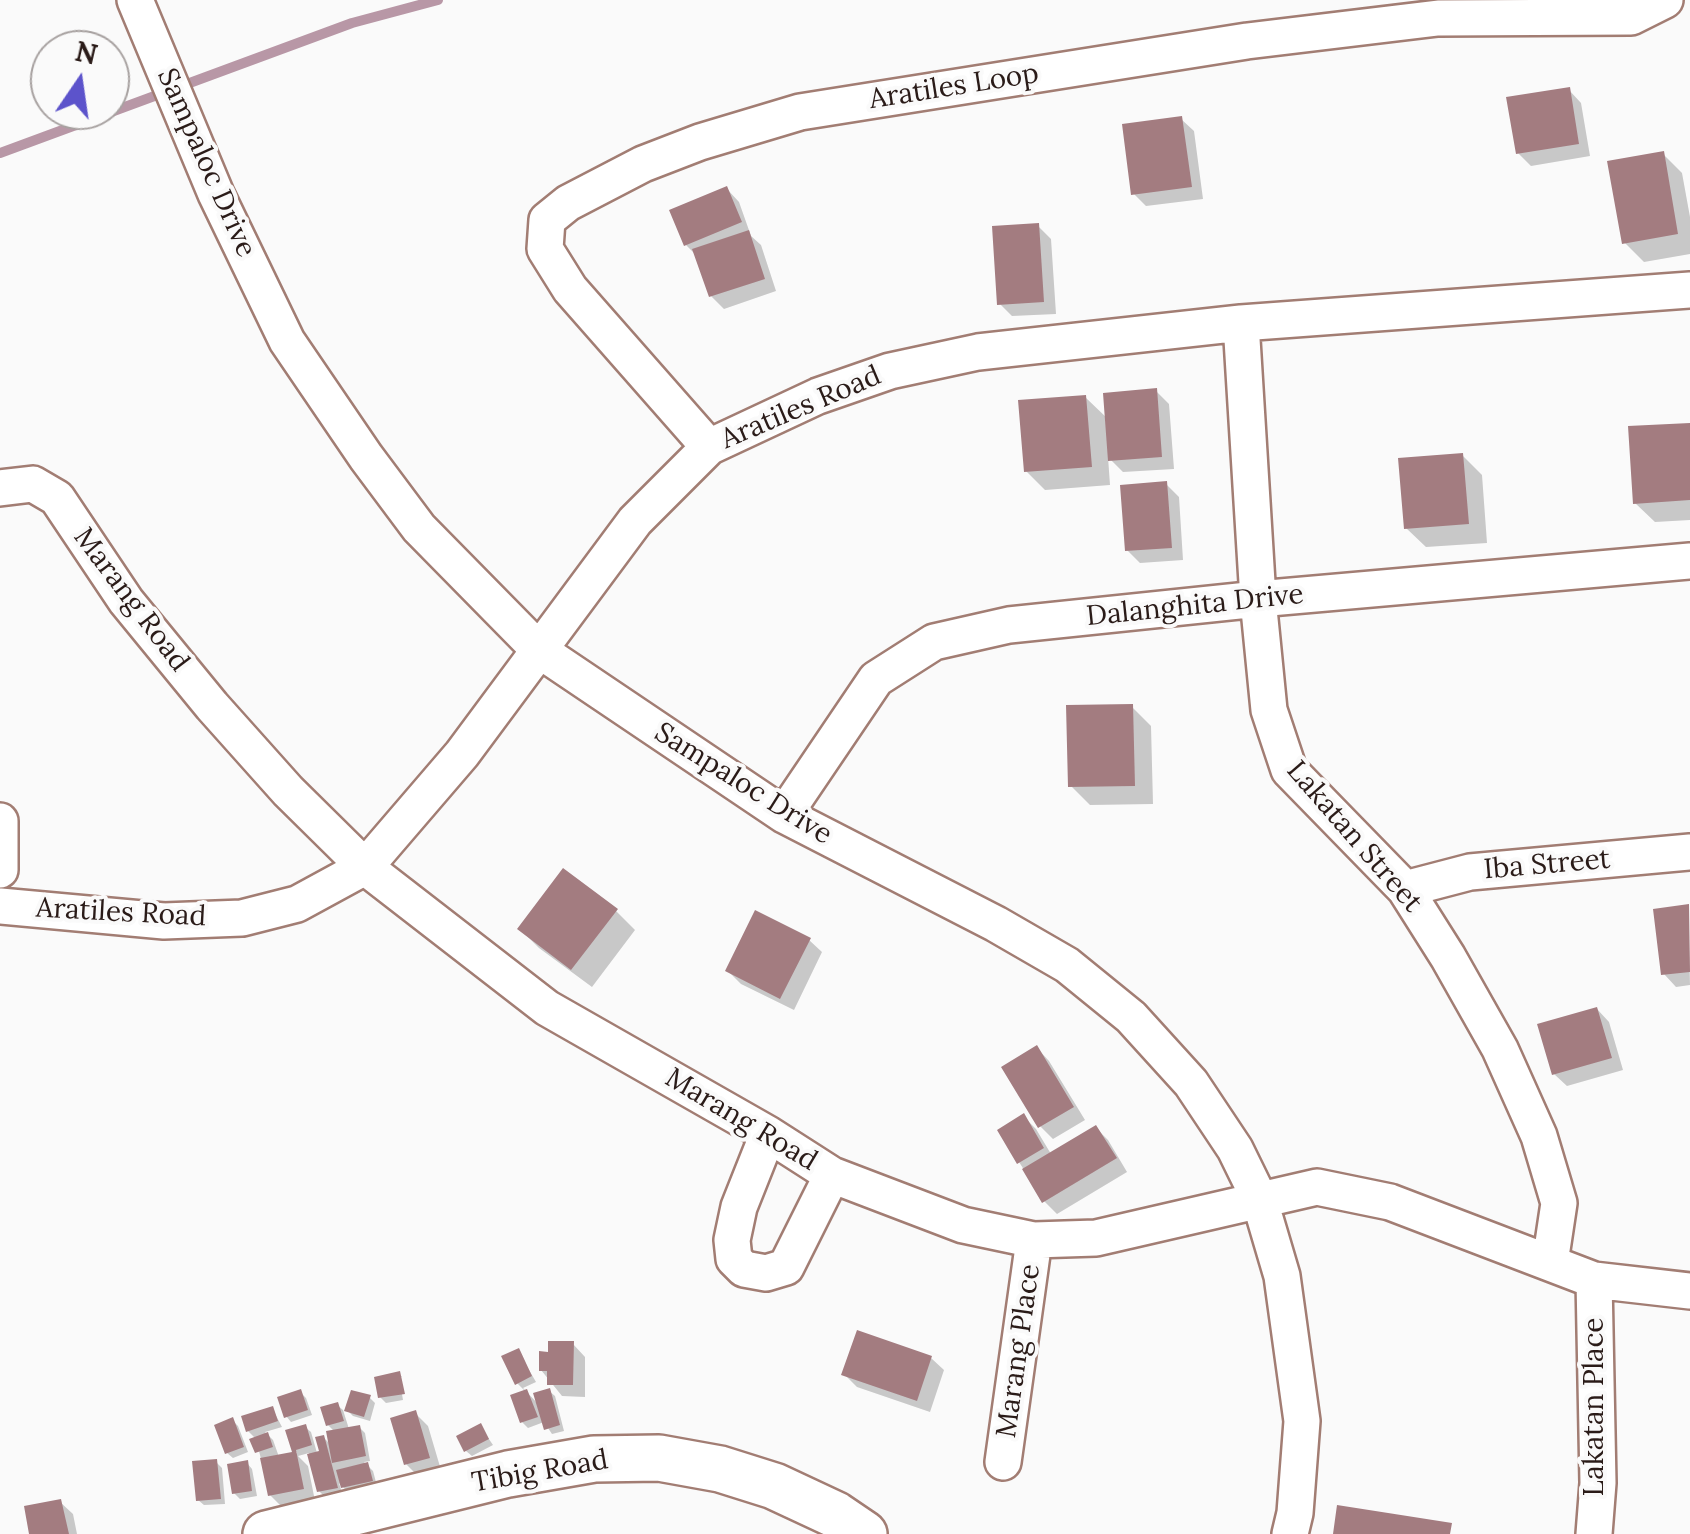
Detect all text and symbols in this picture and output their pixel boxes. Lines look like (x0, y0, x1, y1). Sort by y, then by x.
north arrow (30, 30, 130, 130)
text: N (72, 33, 101, 73)
street label: Aratiles Loop (867, 57, 1041, 117)
street label: Sampaloc Drive (149, 64, 263, 262)
street label: Aratiles Road (716, 359, 886, 457)
street label: Marang Road (66, 521, 196, 679)
street label: Dalanghita Drive (1085, 578, 1305, 634)
street label: Sampaloc Drive (648, 716, 838, 852)
street label: Lakatan Street (1279, 754, 1429, 920)
street label: Iba Street (1482, 843, 1612, 887)
street label: Aratiles Road (35, 892, 207, 934)
street label: Marang Road (659, 1061, 823, 1179)
street label: Marang Place (990, 1262, 1048, 1440)
street label: Lakatan Place (1578, 1318, 1612, 1496)
street label: Tibig Road (469, 1443, 611, 1501)

